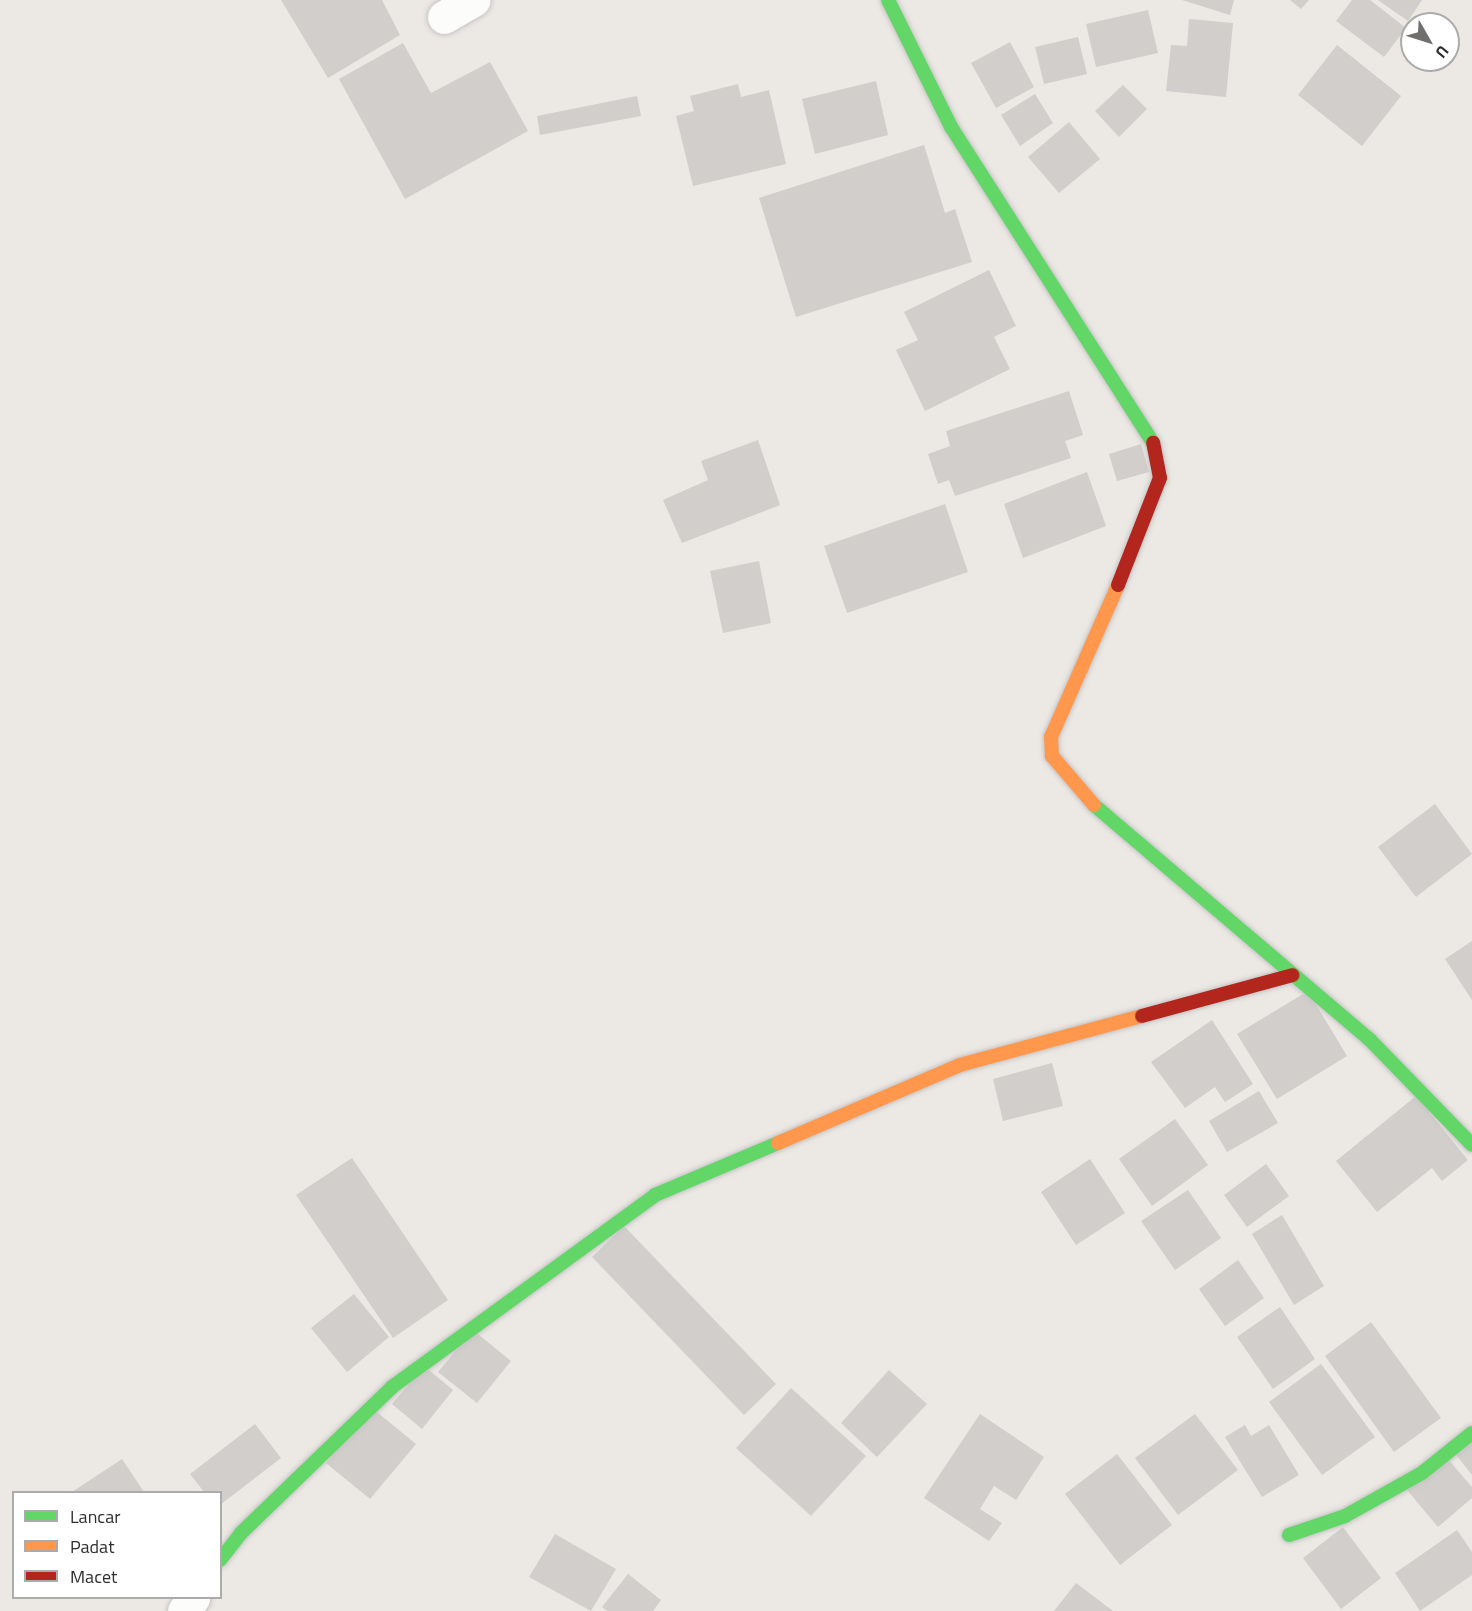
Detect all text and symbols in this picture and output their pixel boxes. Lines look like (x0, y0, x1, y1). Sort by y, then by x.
north arrow (1400, 12, 1460, 72)
text: U (1430, 40, 1455, 64)
legend (12, 1491, 222, 1599)
text: Lancar (70, 1503, 120, 1530)
text: Padat (70, 1533, 114, 1560)
text: Macet (70, 1563, 117, 1590)

